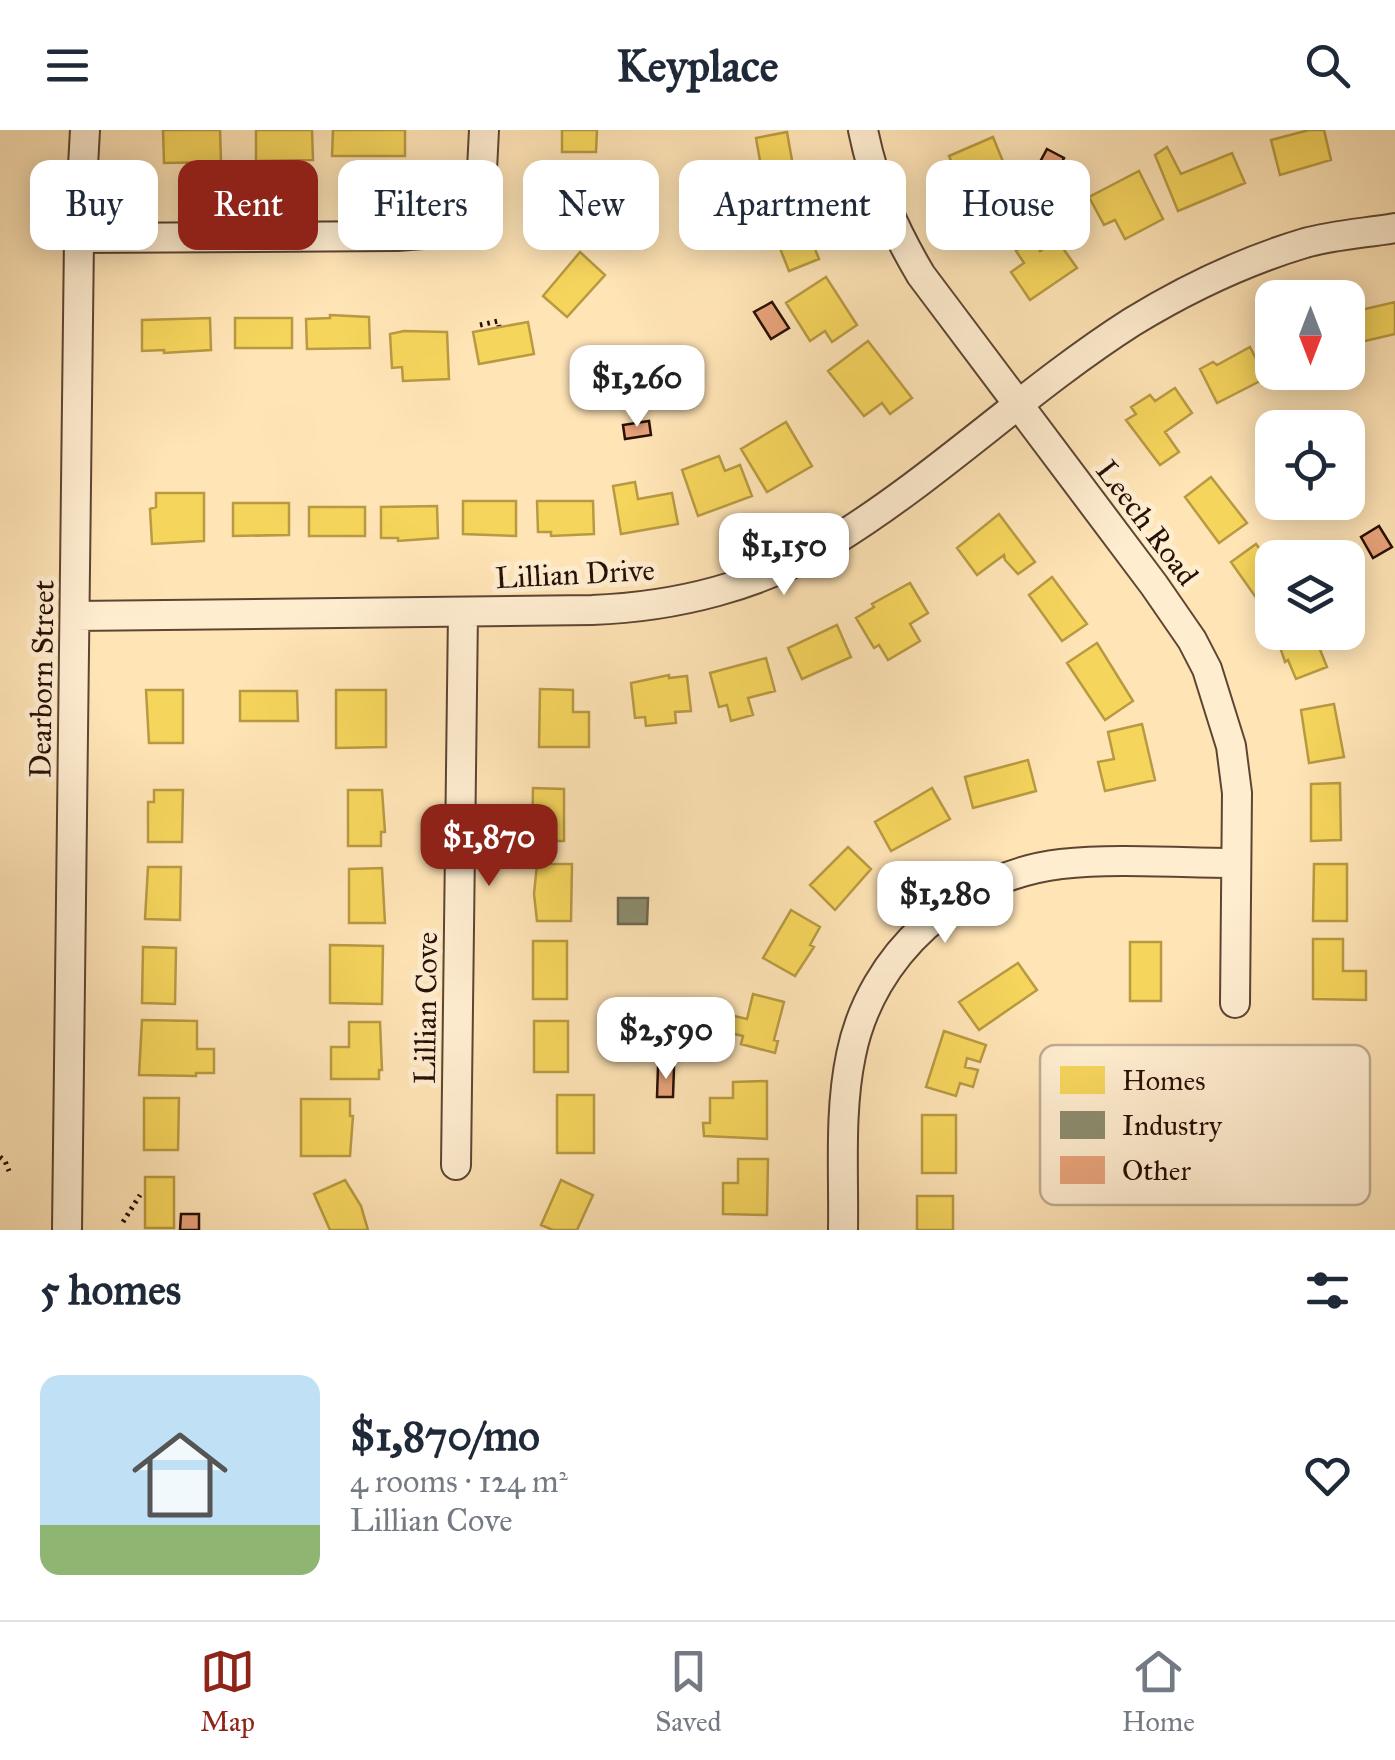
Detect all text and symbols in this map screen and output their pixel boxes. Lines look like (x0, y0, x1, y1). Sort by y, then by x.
icon: menu (40, 38, 95, 93)
text: Keyplace (616, 38, 779, 93)
icon: search (1300, 38, 1355, 93)
chip: Buy (30, 160, 158, 250)
chip: Rent (178, 160, 318, 250)
chip: Filters (338, 160, 503, 250)
chip: New (523, 160, 659, 250)
chip: Apartment (679, 160, 906, 250)
chip: House (926, 160, 1090, 250)
north arrow (1255, 280, 1365, 390)
map controls (1255, 280, 1365, 650)
pin: $1,260 (556, 345, 718, 430)
text: $1,260 (592, 358, 682, 397)
button: locate (1255, 410, 1365, 520)
street label: Leech Road (1088, 454, 1206, 592)
pin: $1,150 (703, 513, 865, 598)
text: $1,150 (741, 526, 827, 565)
button: layers (1255, 540, 1365, 650)
street label: Lillian Drive (494, 552, 656, 596)
street label: Dearborn Street (22, 579, 62, 778)
pin: $1,870 (408, 804, 570, 889)
text: $1,870 (443, 817, 535, 856)
pin: $1,280 (864, 861, 1026, 946)
text: $1,280 (899, 874, 991, 913)
street label: Lillian Cove (407, 932, 445, 1084)
pin: $2,590 (585, 997, 747, 1082)
text: $2,590 (619, 1010, 713, 1049)
legend (1040, 1045, 1370, 1205)
text: Homes (1122, 1063, 1205, 1098)
text: Industry (1122, 1108, 1223, 1143)
text: Other (1122, 1153, 1191, 1188)
icon: filters (1300, 1263, 1355, 1318)
text: 5 homes (40, 1264, 181, 1316)
text: $1,870/mo (350, 1410, 540, 1462)
icon: home (120, 1415, 240, 1535)
icon: heart (1300, 1448, 1355, 1503)
text: 4 rooms · 124 m² (350, 1462, 568, 1501)
text: Lillian Cove (350, 1501, 512, 1540)
tab: Map (200, 1644, 255, 1739)
tab: Saved (655, 1644, 722, 1739)
tab: Home (1122, 1644, 1195, 1739)

